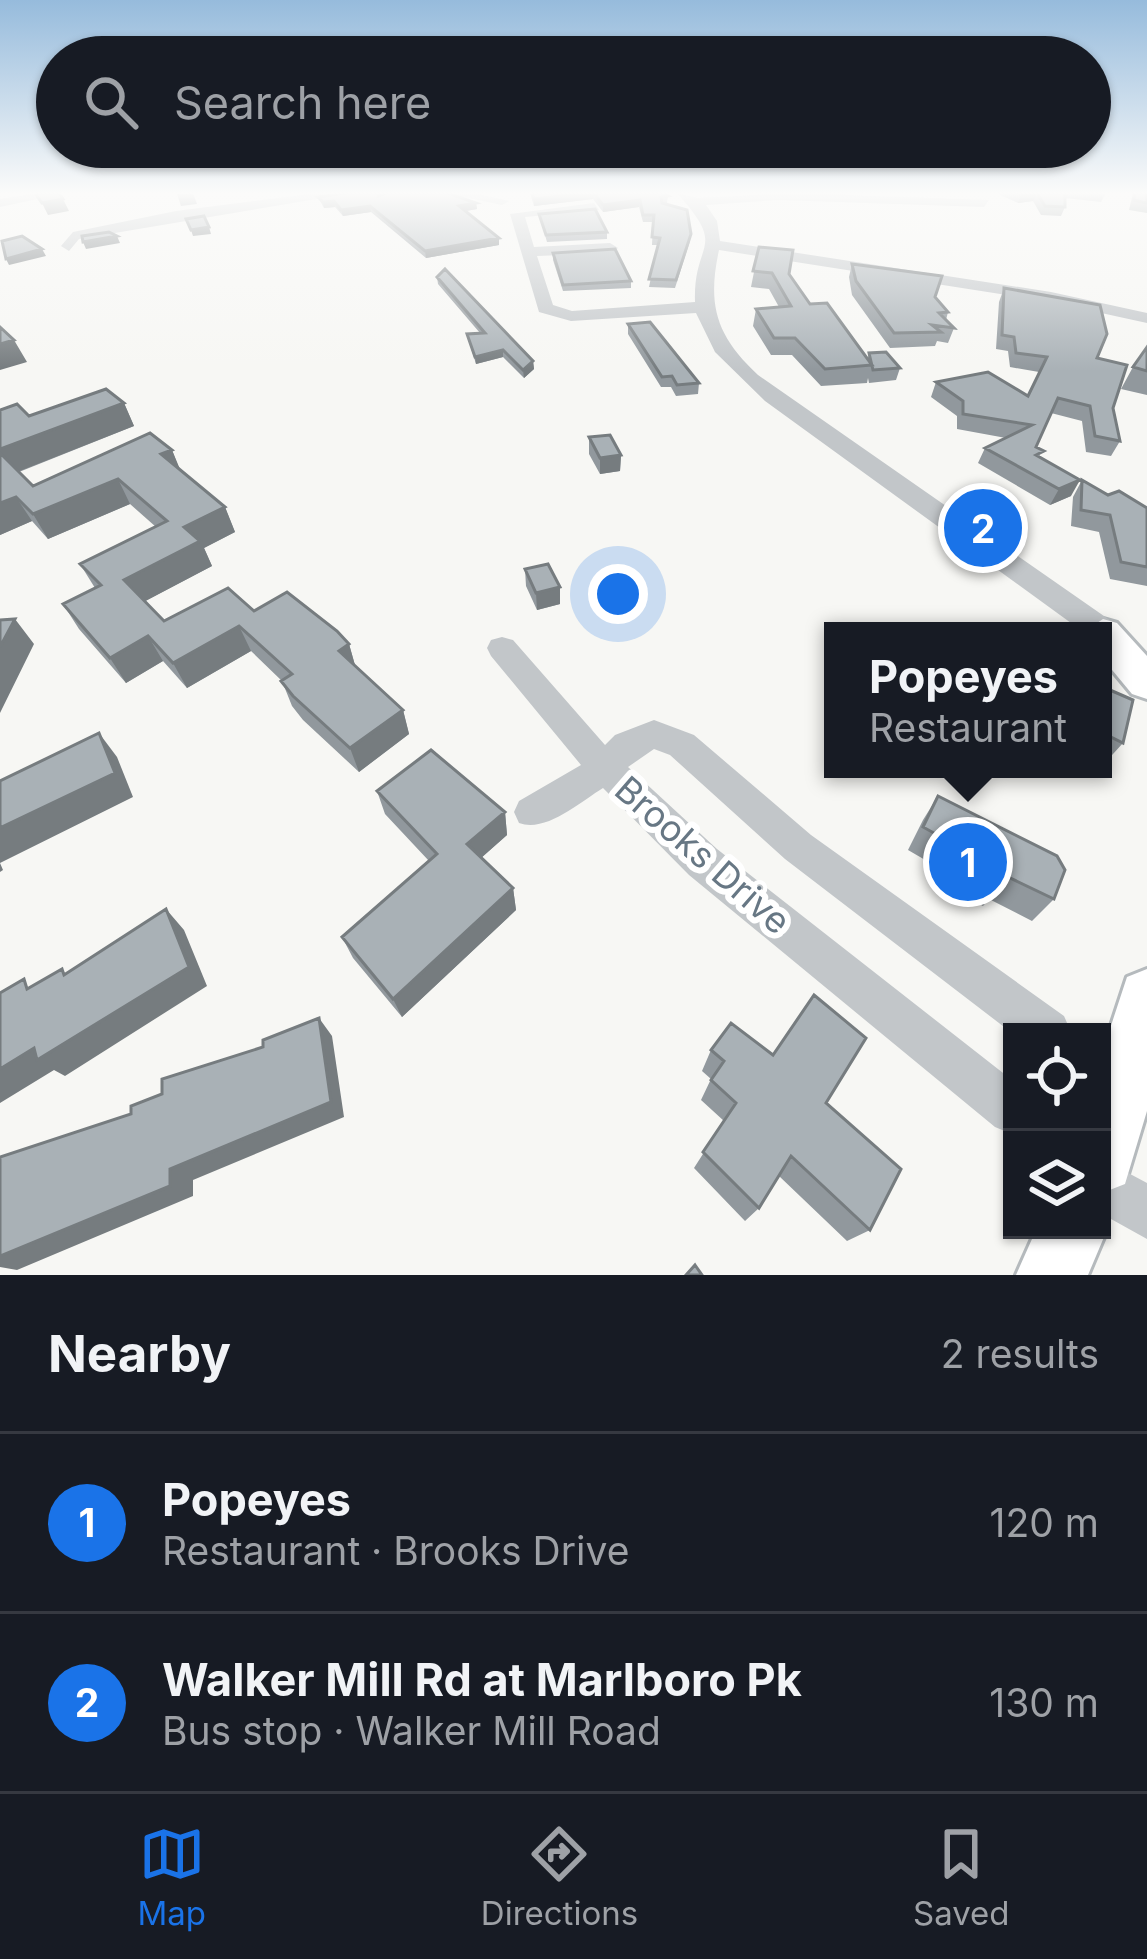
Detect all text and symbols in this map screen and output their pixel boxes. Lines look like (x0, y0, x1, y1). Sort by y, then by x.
search box (36, 36, 1111, 168)
icon: search (78, 69, 144, 135)
text: Search here (174, 75, 431, 130)
pin: 2 (944, 483, 1022, 573)
your location (588, 564, 648, 624)
popup (824, 622, 1112, 778)
text: Popeyes (869, 649, 1058, 704)
text: Restaurant (869, 704, 1067, 751)
street label: Brooks Drive (606, 767, 800, 943)
pin: 1 (929, 817, 1007, 907)
map controls (1003, 1023, 1111, 1239)
button: locate (1003, 1023, 1111, 1131)
button: layers (1003, 1131, 1111, 1239)
text: Nearby (48, 1323, 231, 1384)
text: 2 results (941, 1330, 1099, 1377)
text: Popeyes (162, 1472, 351, 1527)
text: 1 (79, 1499, 95, 1546)
text: 120 m (990, 1499, 1099, 1546)
text: Restaurant · Brooks Drive (162, 1527, 629, 1574)
text: Walker Mill Rd at Marlboro Pk (162, 1652, 802, 1707)
text: 2 (75, 1679, 99, 1726)
text: 130 m (989, 1679, 1099, 1726)
text: Bus stop · Walker Mill Road (162, 1707, 661, 1754)
tab: Map (137, 1821, 206, 1933)
tab: Directions (481, 1821, 638, 1933)
tab: Saved (913, 1821, 1010, 1933)

